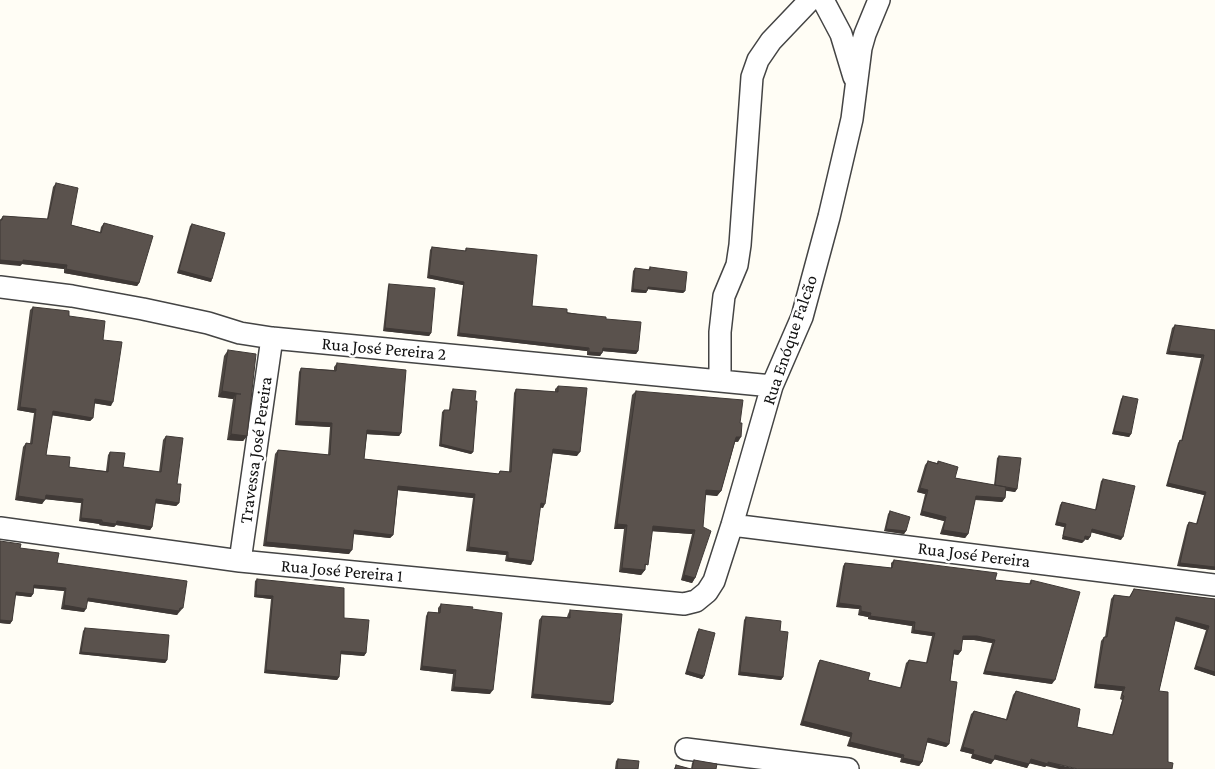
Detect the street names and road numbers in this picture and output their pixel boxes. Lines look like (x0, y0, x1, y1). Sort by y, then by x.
street label: Rua Enóque Falcão (758, 272, 822, 408)
street label: Rua José Pereira 2 (321, 333, 447, 365)
street label: Travessa José Pereira (235, 375, 277, 525)
street label: Rua José Pereira (916, 537, 1032, 573)
street label: Rua José Pereira 1 (280, 555, 404, 587)

